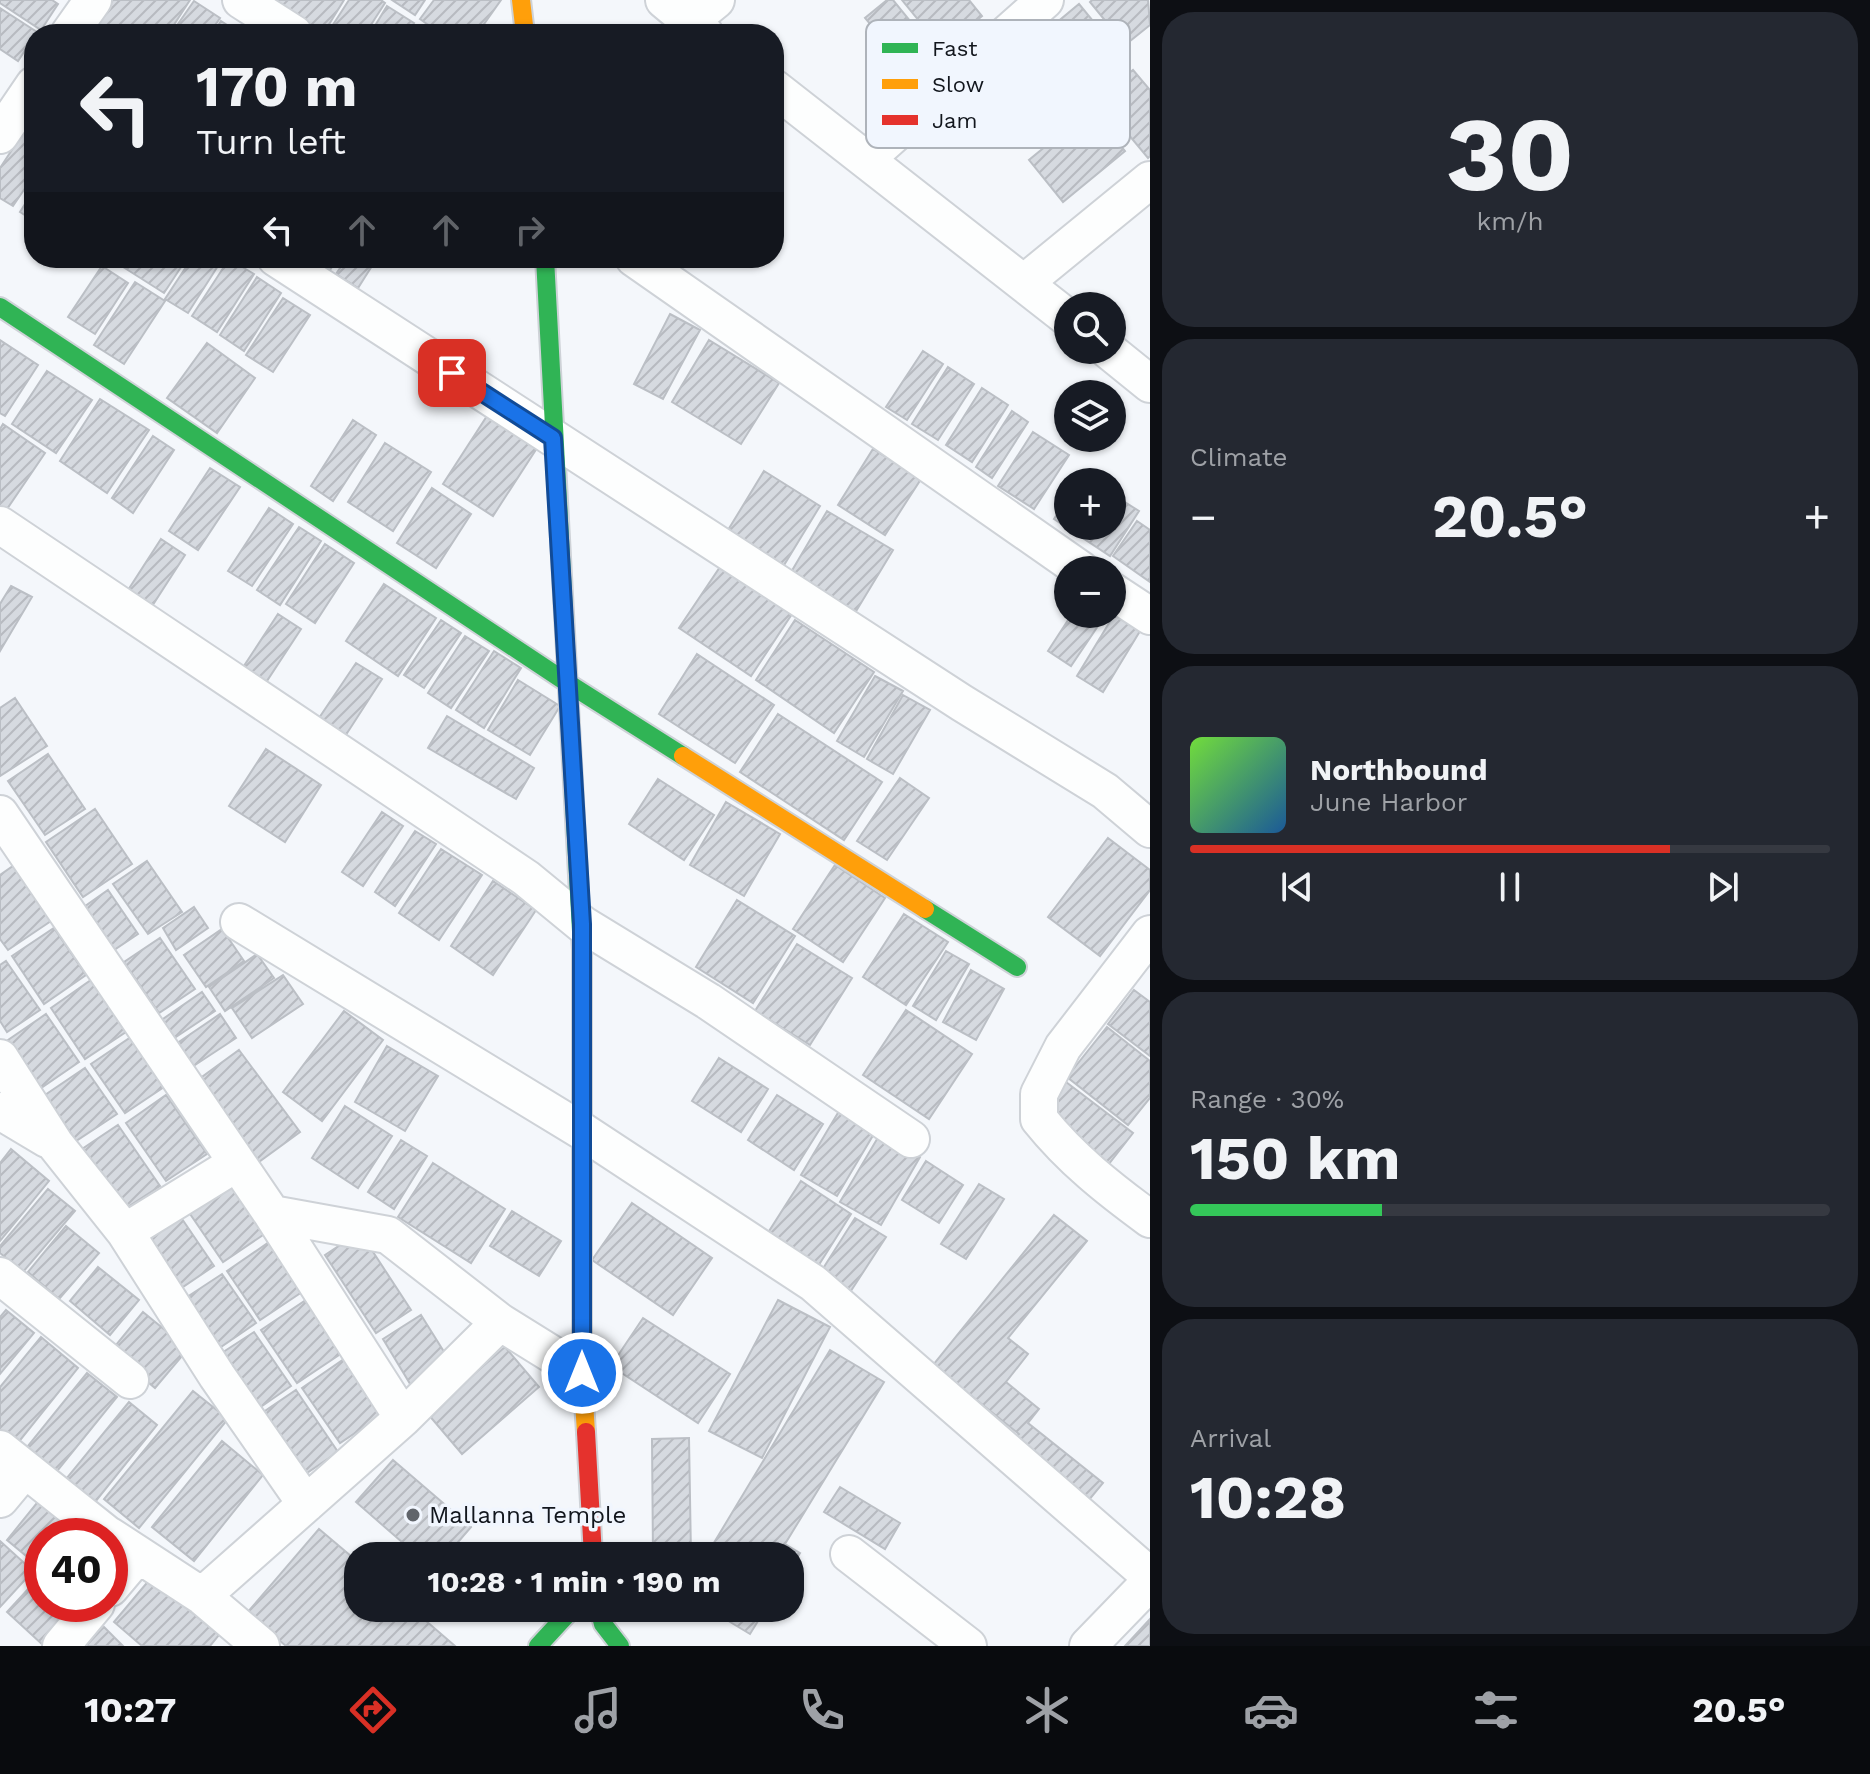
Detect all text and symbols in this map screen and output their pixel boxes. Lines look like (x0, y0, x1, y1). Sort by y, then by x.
legend (866, 20, 1130, 148)
text: Fast (932, 36, 978, 61)
text: 170 m (196, 54, 358, 120)
icon: left (64, 56, 168, 160)
text: Slow (932, 72, 984, 97)
text: 30 (1446, 93, 1574, 215)
text: Jam (932, 108, 977, 133)
text: Turn left (196, 121, 346, 163)
text: km/h (1477, 206, 1543, 236)
icon: left (256, 208, 300, 252)
icon: ahead (340, 208, 384, 252)
icon: ahead (424, 208, 468, 252)
icon: right (508, 208, 552, 252)
map controls (1054, 292, 1126, 628)
button: search (1054, 292, 1126, 364)
pin (418, 339, 486, 407)
icon: arrive (430, 351, 474, 395)
button: layers (1054, 380, 1126, 452)
text: Climate (1190, 442, 1288, 472)
button: + (1054, 468, 1126, 540)
text: 20.5° (1432, 481, 1588, 552)
text: − (1190, 491, 1217, 543)
text: + (1803, 491, 1830, 543)
button: − (1054, 556, 1126, 628)
text: Northbound (1310, 752, 1487, 787)
text: June Harbor (1310, 787, 1467, 817)
icon: previous (1275, 865, 1319, 909)
icon: pause (1488, 865, 1532, 909)
icon: next (1701, 865, 1745, 909)
text: Range · 30% (1190, 1084, 1344, 1114)
text: 150 km (1190, 1123, 1400, 1194)
position arrow (540, 1331, 624, 1415)
text: Arrival (1190, 1423, 1271, 1453)
text: 10:28 (1190, 1462, 1346, 1533)
place label: Mallanna Temple (429, 1501, 626, 1529)
marker: Mallanna Temple (404, 1506, 422, 1524)
speed limit sign: 40 (24, 1518, 128, 1622)
text: 10:28 · 1 min · 190 m (428, 1564, 720, 1599)
icon: directions (345, 1682, 401, 1738)
icon: music (570, 1682, 626, 1738)
icon: phone (794, 1682, 850, 1738)
icon: climate (1019, 1682, 1075, 1738)
icon: car (1243, 1682, 1299, 1738)
icon: filters (1468, 1682, 1524, 1738)
text: 10:27 (84, 1689, 177, 1731)
text: 20.5° (1692, 1689, 1786, 1731)

